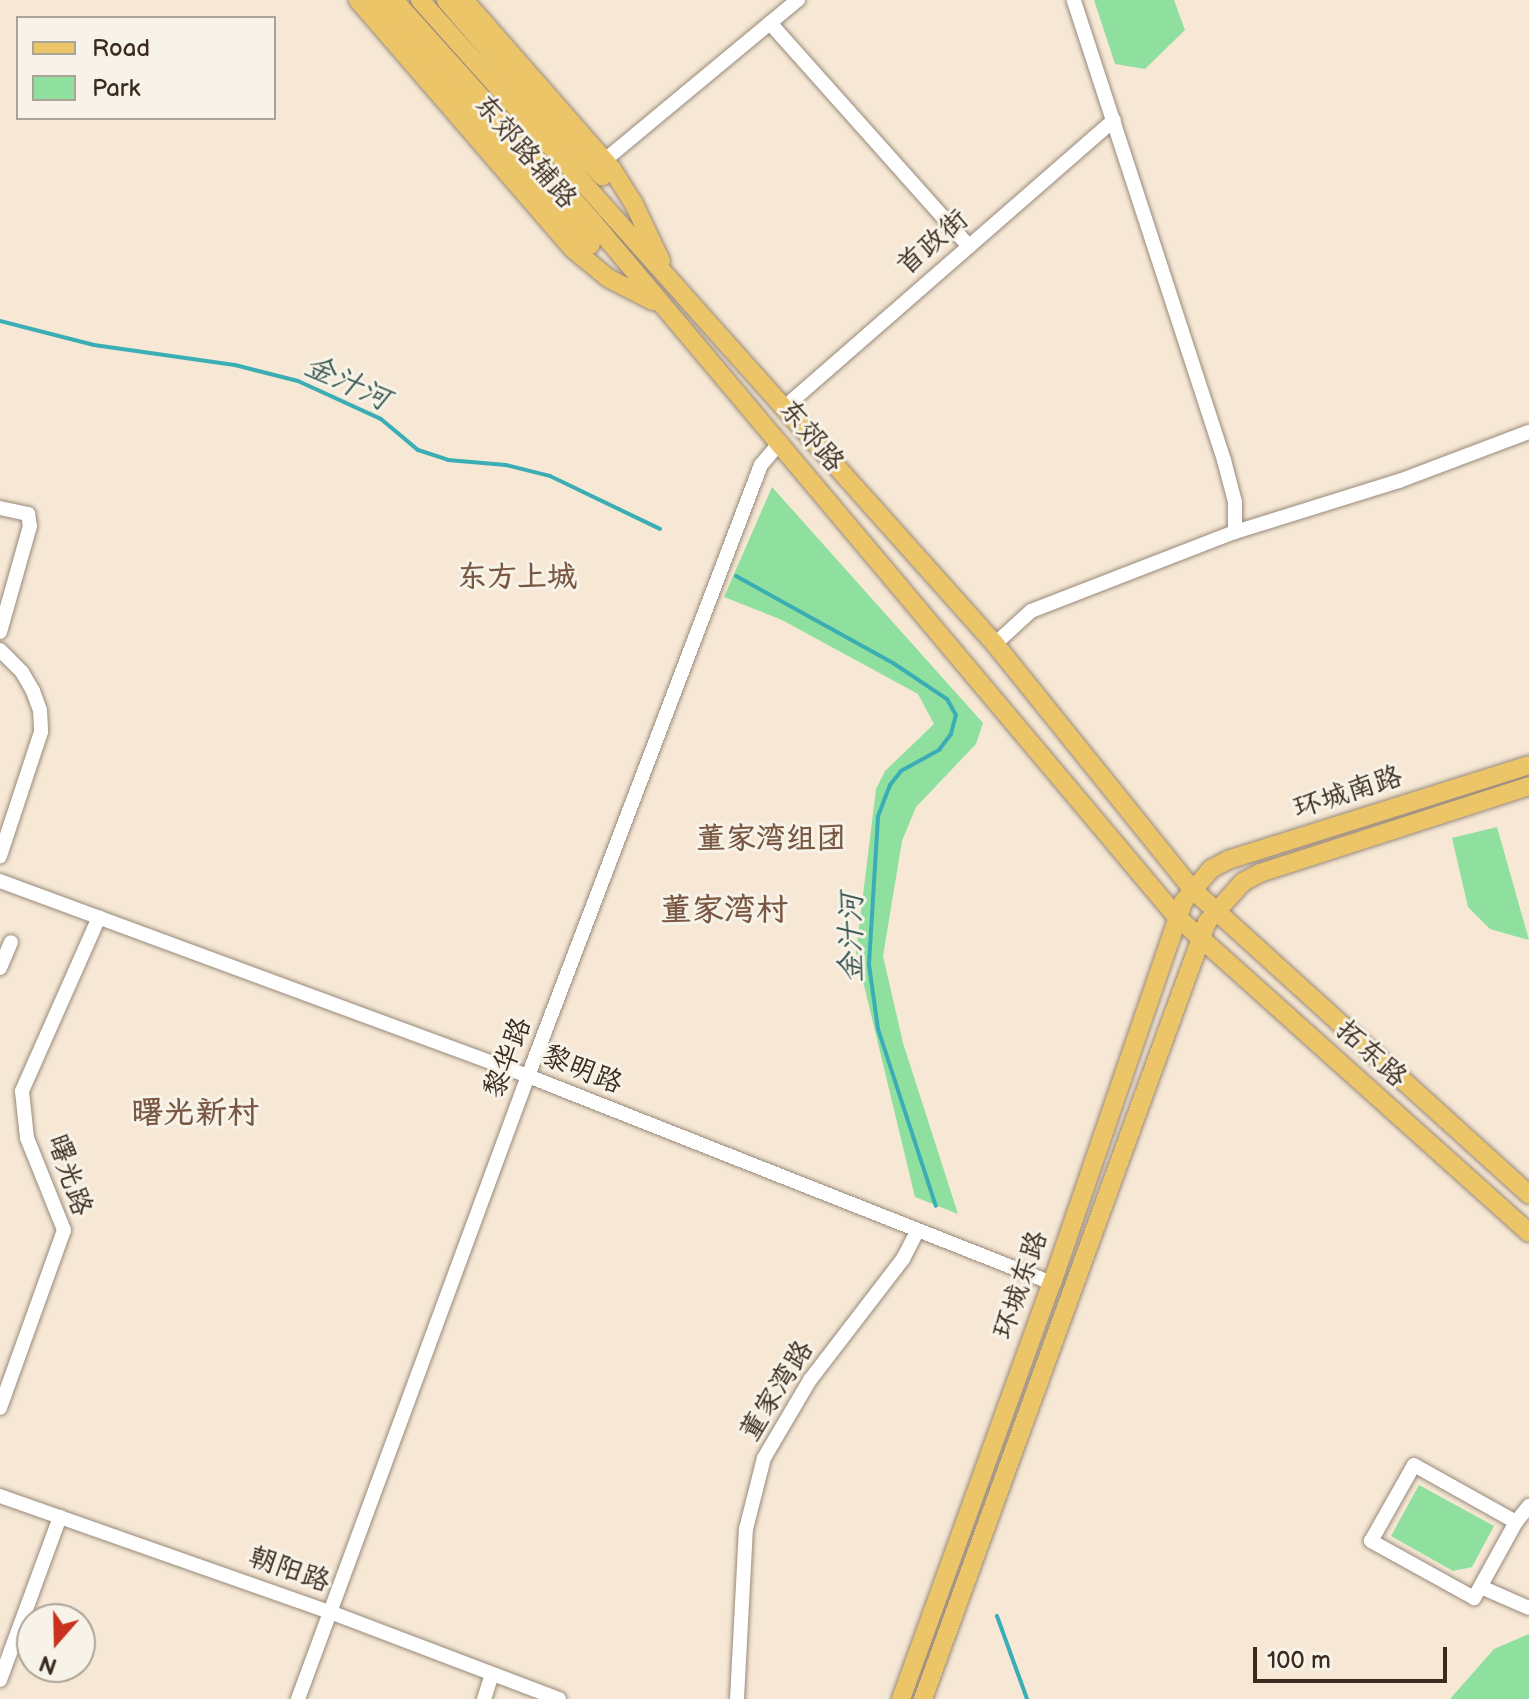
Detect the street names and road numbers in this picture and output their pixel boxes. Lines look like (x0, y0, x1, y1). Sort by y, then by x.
street label: 东郊路辅路 (466, 88, 584, 216)
street label: 首政街 (890, 203, 976, 283)
street label: 东郊路 (771, 393, 851, 479)
street label: 环城南路 (1290, 760, 1406, 826)
street label: 黎华路 (477, 1013, 539, 1103)
street label: 拓东路 (1329, 1013, 1413, 1095)
street label: 黎明路 (537, 1039, 627, 1101)
street label: 曙光路 (39, 1130, 99, 1220)
street label: 环城东路 (987, 1227, 1055, 1343)
street label: 董家湾路 (733, 1335, 821, 1447)
street label: 朝阳路 (244, 1540, 334, 1600)

